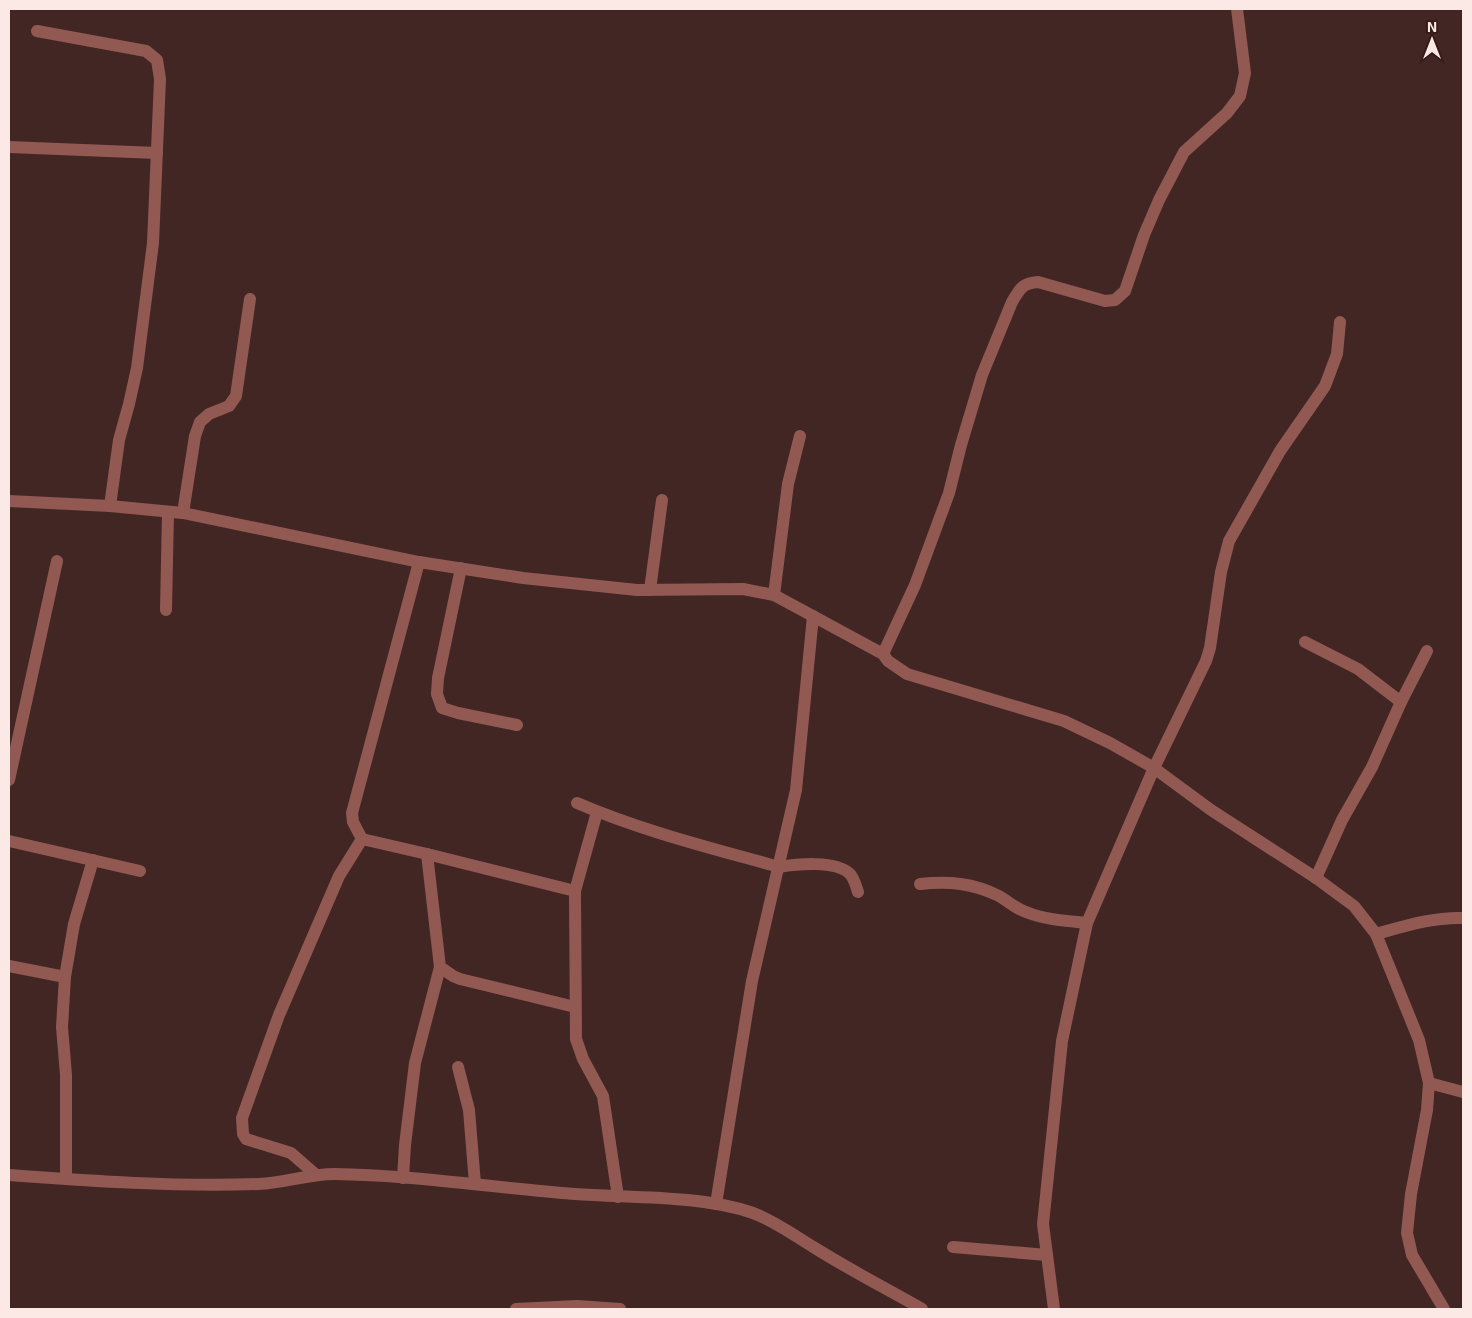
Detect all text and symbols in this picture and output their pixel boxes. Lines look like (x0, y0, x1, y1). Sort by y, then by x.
north arrow (1407, 15, 1457, 65)
text: N (1427, 18, 1437, 35)

